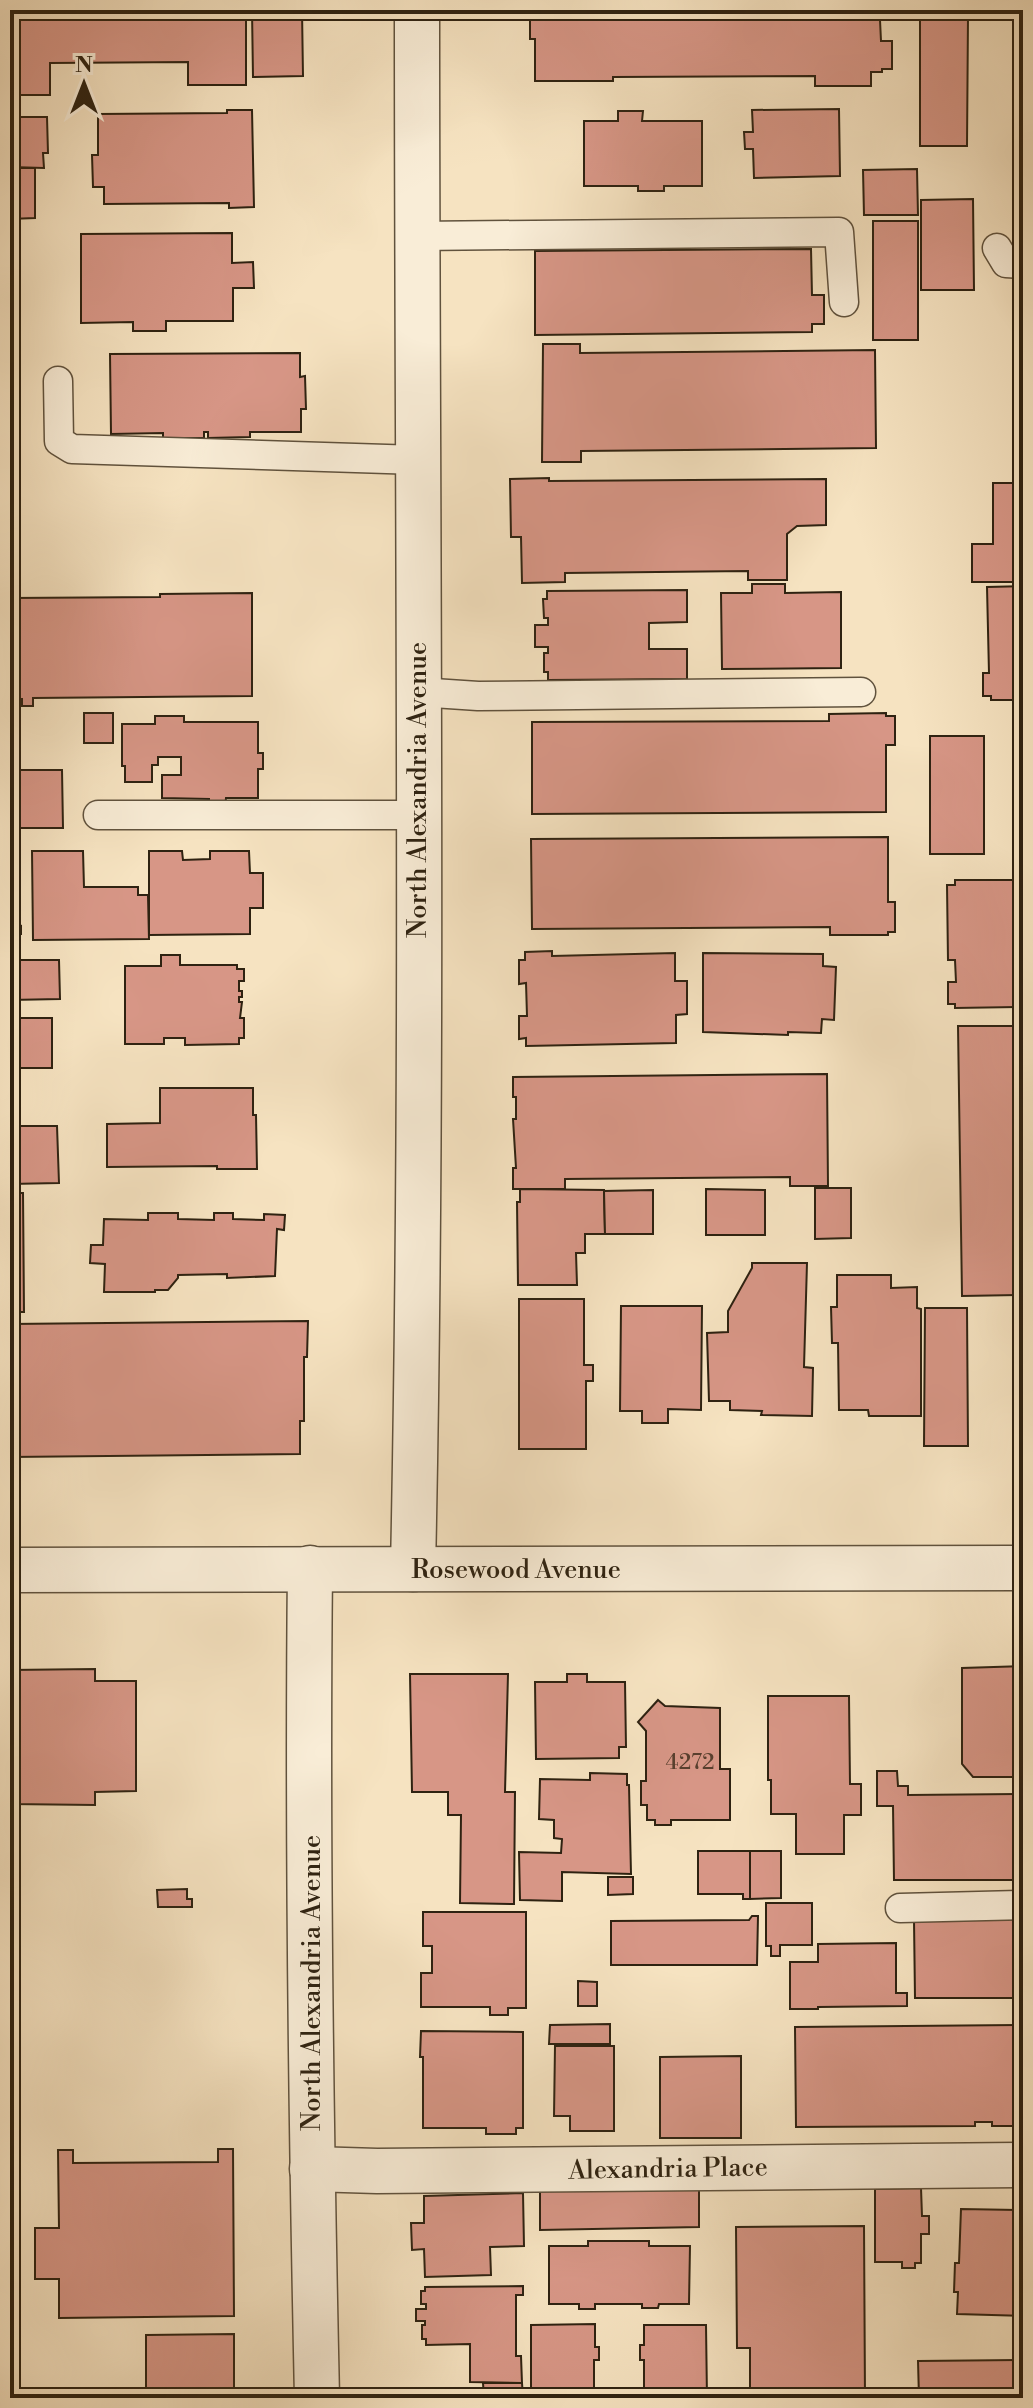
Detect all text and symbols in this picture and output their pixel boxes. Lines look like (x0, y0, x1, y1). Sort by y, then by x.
north arrow (44, 44, 124, 124)
text: N (75, 52, 93, 79)
street label: North Alexandria Avenue (402, 642, 434, 938)
street label: Rosewood Avenue (411, 1554, 621, 1586)
house number: 4272 (666, 1749, 714, 1776)
street label: North Alexandria Avenue (296, 1835, 328, 2131)
street label: Alexandria Place (567, 2151, 768, 2187)

